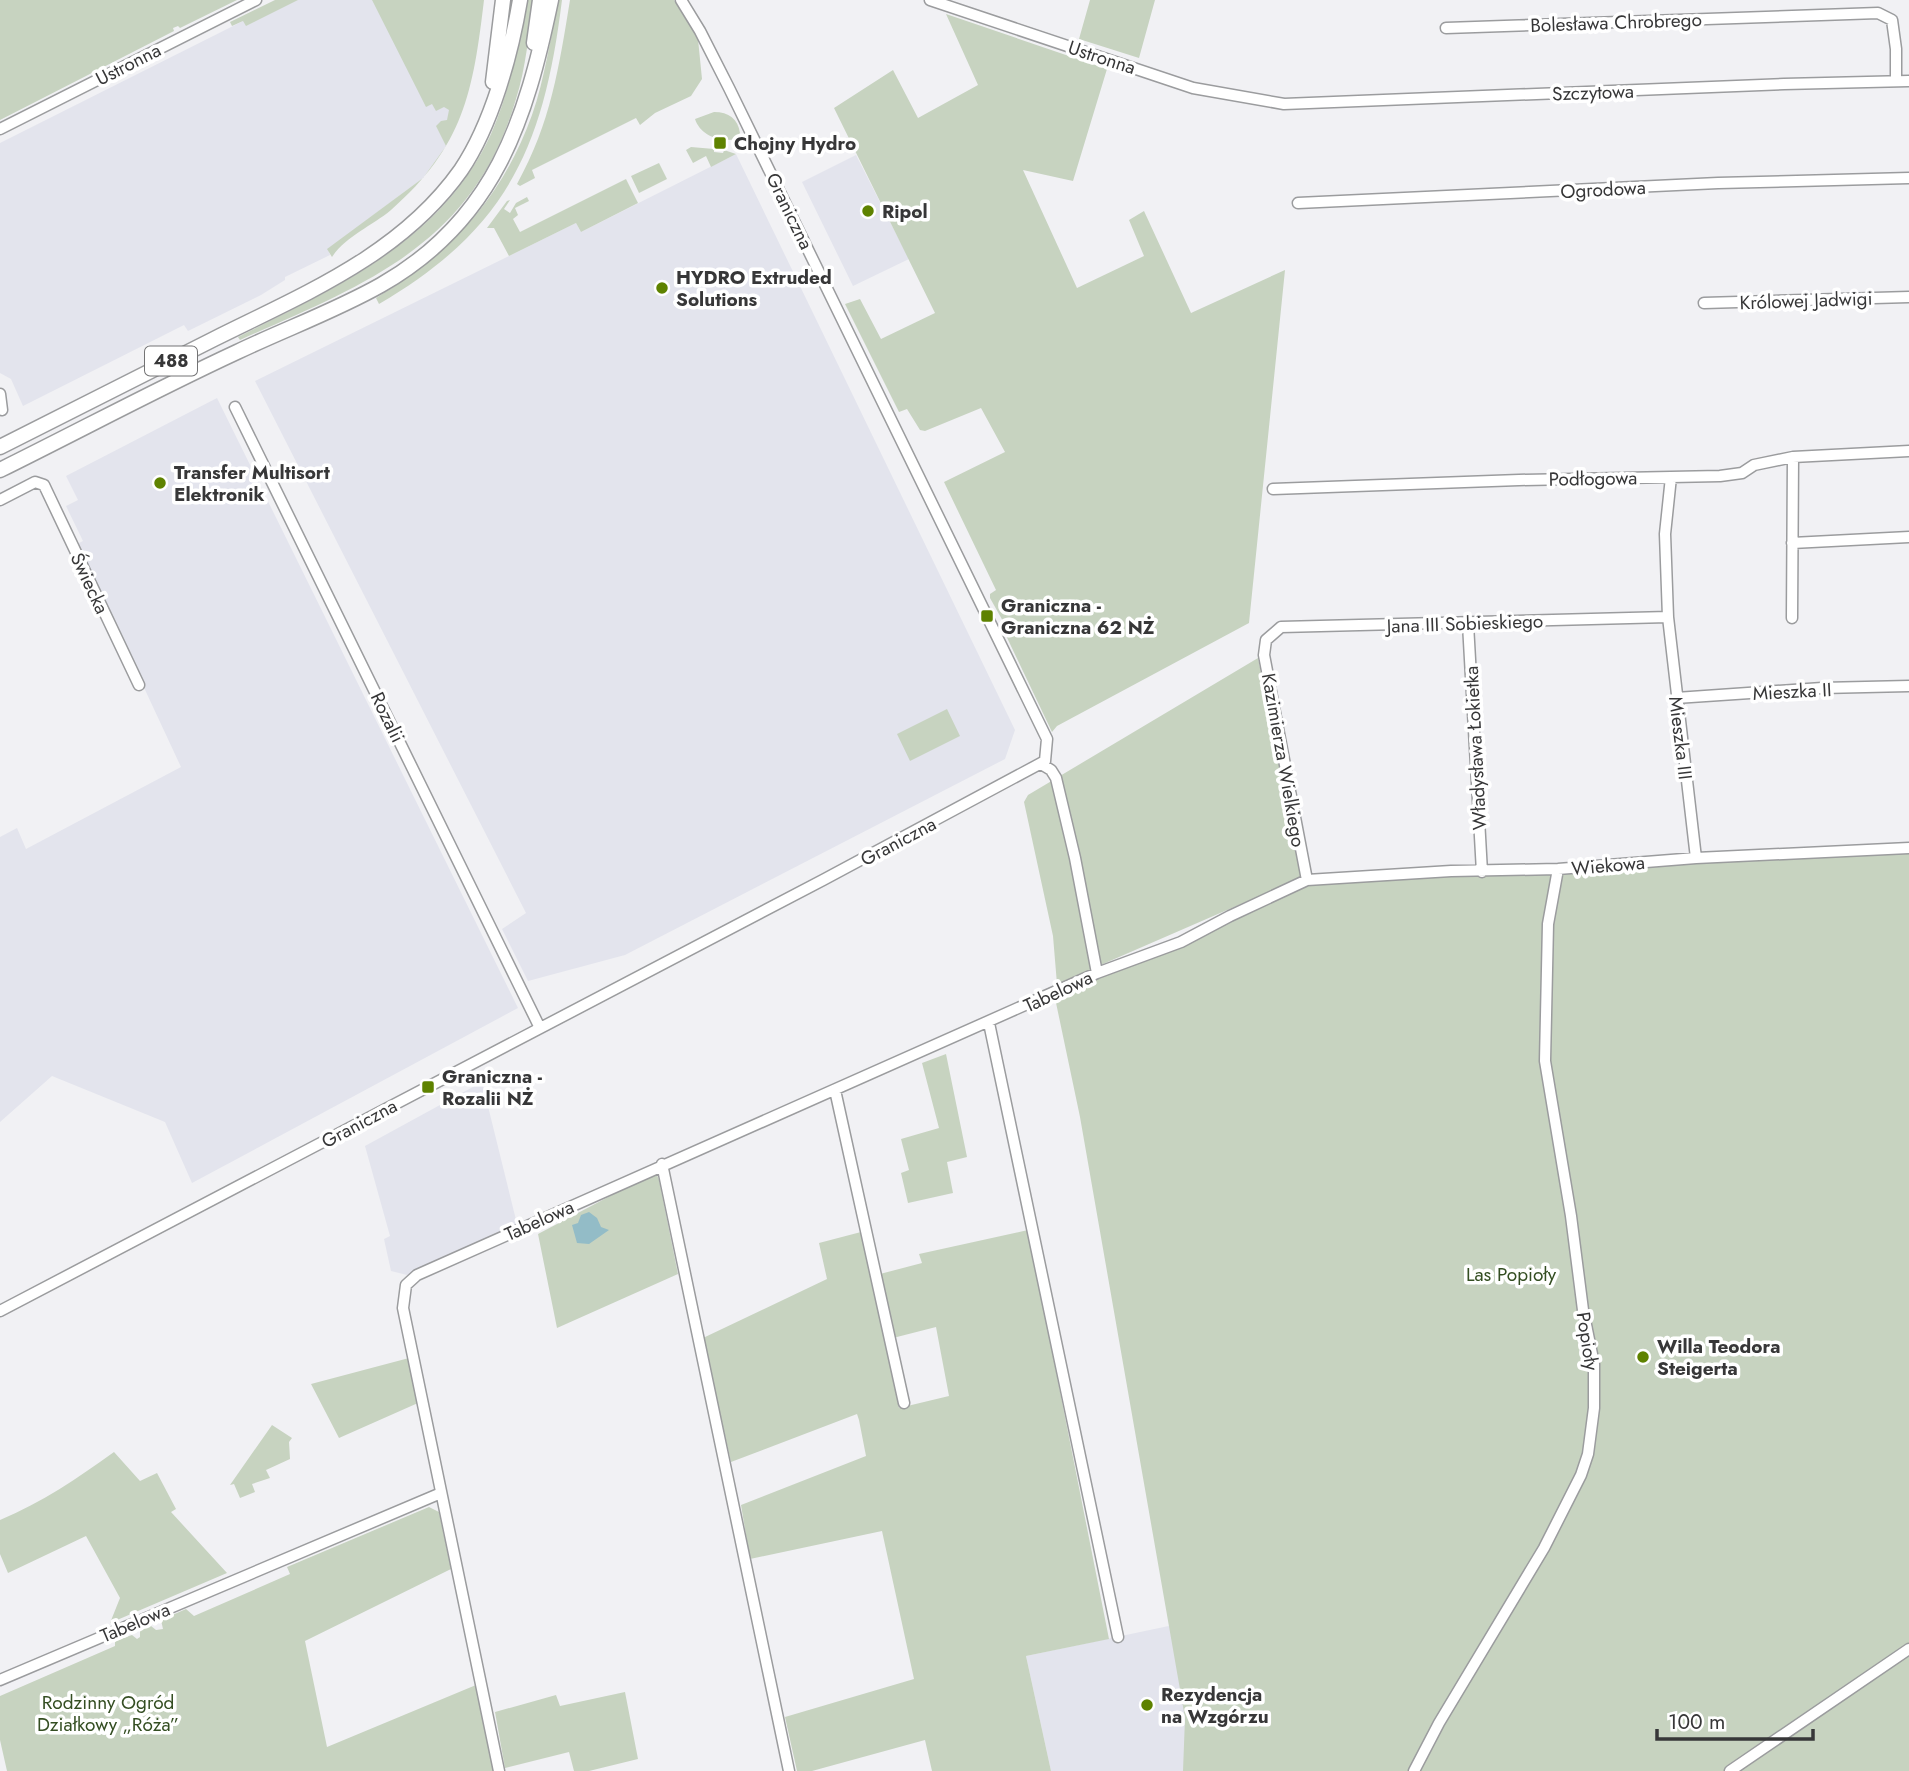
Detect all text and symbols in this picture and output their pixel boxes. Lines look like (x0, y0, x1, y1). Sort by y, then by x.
street label: Bolesława Chrobrego (1530, 6, 1702, 39)
street label: Ustronna (1064, 34, 1139, 81)
street label: Ustronna (91, 37, 165, 92)
street label: Szczytowa (1552, 78, 1634, 107)
place label: Chojny Hydro (734, 130, 856, 157)
marker: Chojny Hydro (712, 135, 728, 151)
street label: Graniczna (759, 168, 820, 254)
street label: Ogrodowa (1560, 174, 1646, 205)
place label: Ripol (882, 198, 928, 225)
marker: Ripol (860, 203, 876, 219)
place label: HYDRO Extruded Solutions (676, 264, 832, 313)
marker: HYDRO Extruded Solutions (654, 280, 670, 296)
street label: Królowej Jadwigi (1739, 285, 1873, 316)
road number: 488 (145, 346, 197, 376)
place label: Transfer Multisort Elektronik (174, 459, 330, 508)
street label: Podłogowa (1548, 464, 1638, 493)
marker: Transfer Multisort Elektronik (152, 475, 168, 491)
street label: Świecka (64, 548, 115, 618)
place label: Graniczna - Graniczna 62 NŻ (1001, 592, 1155, 641)
street label: Jana III Sobieskiego (1383, 607, 1544, 640)
marker: Graniczna - Graniczna 62 NŻ (979, 608, 995, 624)
street label: Władysława Łokietka (1458, 665, 1493, 831)
street label: Kazimierza Wielkiego (1255, 671, 1312, 849)
street label: Mieszka II (1752, 676, 1832, 707)
street label: Rozalii (364, 688, 411, 747)
street label: Mieszka III (1662, 695, 1699, 781)
street label: Graniczna (856, 810, 941, 873)
street label: Wiekowa (1570, 849, 1646, 882)
street label: Tabelowa (1019, 964, 1097, 1019)
place label: Graniczna - Rozalii NŻ (442, 1063, 543, 1112)
marker: Graniczna - Rozalii NŻ (420, 1079, 436, 1095)
street label: Graniczna (317, 1092, 402, 1155)
street label: Tabelowa (500, 1193, 578, 1248)
park label: Las Popioły (1466, 1261, 1557, 1288)
street label: Popioły (1570, 1310, 1606, 1373)
place label: Willa Teodora Steigerta (1657, 1333, 1781, 1382)
marker: Willa Teodora Steigerta (1635, 1349, 1651, 1365)
street label: Tabelowa (96, 1596, 174, 1649)
place label: Rezydencja na Wzgórzu (1161, 1681, 1269, 1730)
park label: Rodzinny Ogród Działkowy „Róża” (37, 1689, 179, 1738)
marker: Rezydencja na Wzgórzu (1139, 1697, 1155, 1713)
scale bar (1657, 1698, 1813, 1742)
text: 100 m (1668, 1707, 1725, 1737)

